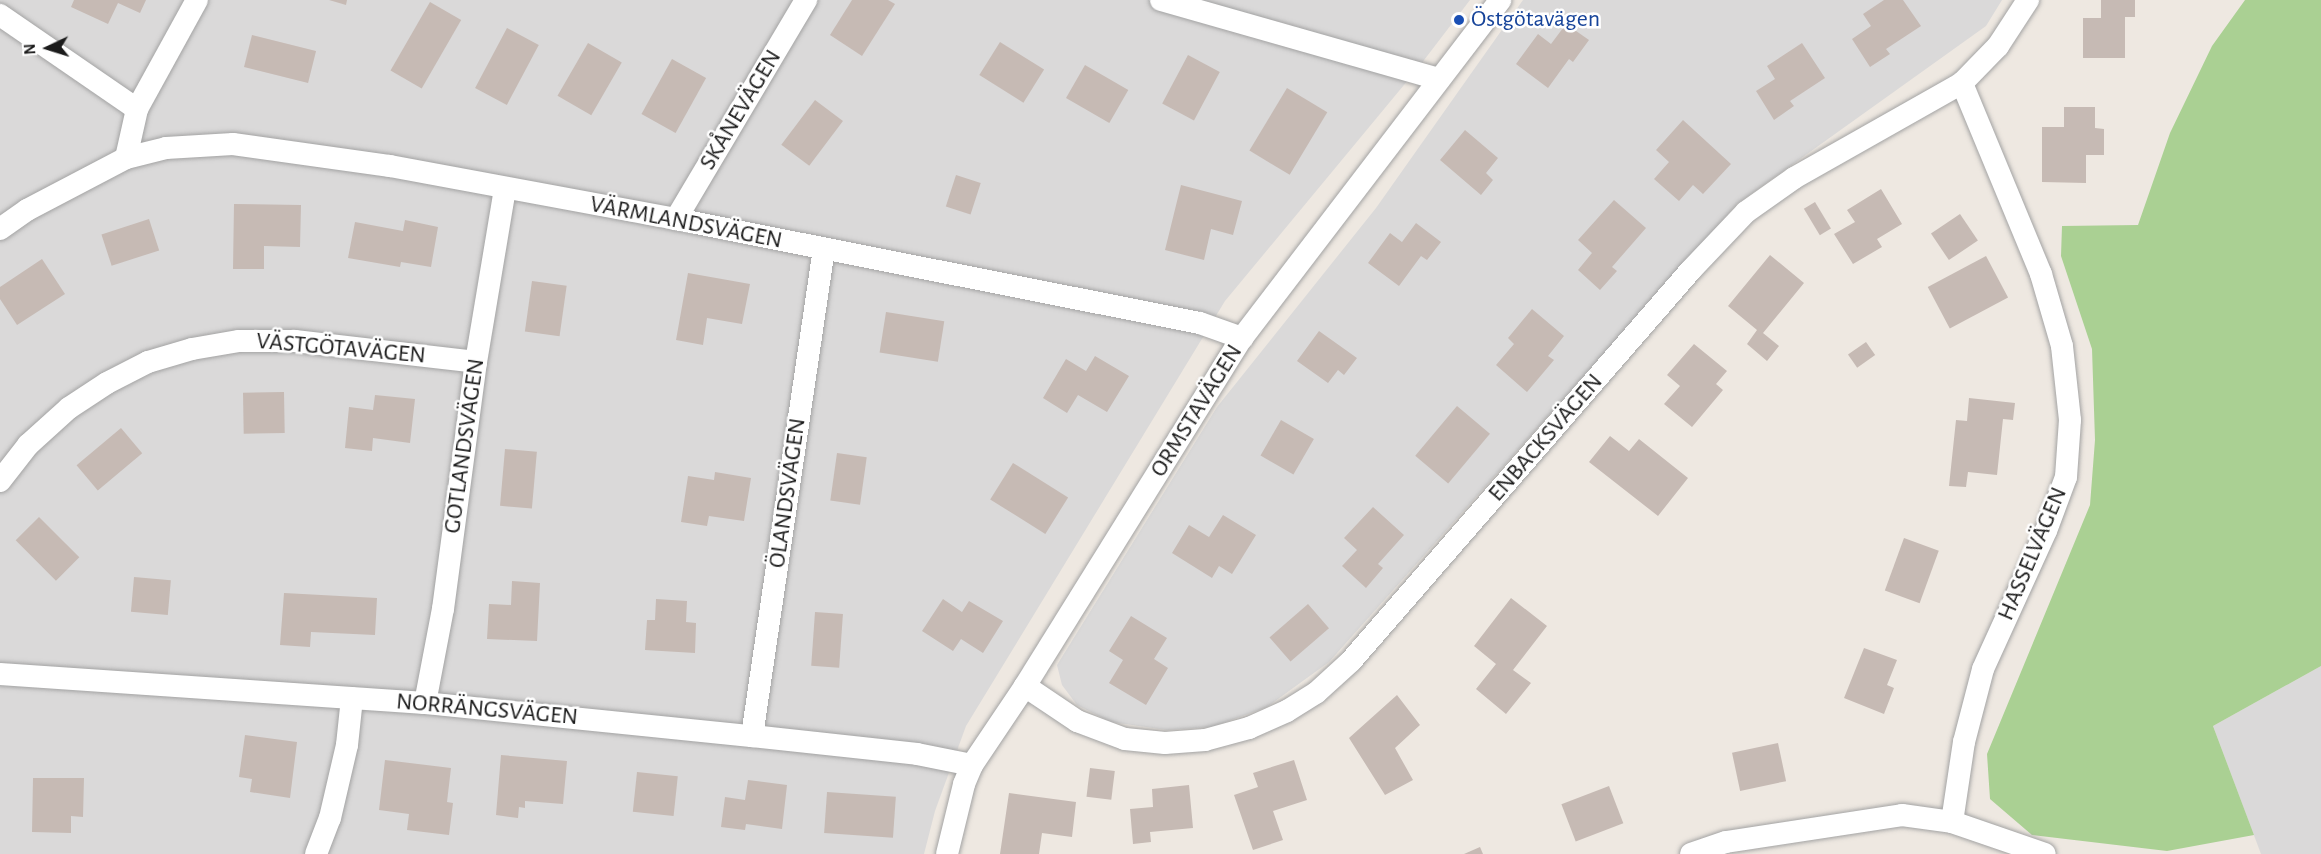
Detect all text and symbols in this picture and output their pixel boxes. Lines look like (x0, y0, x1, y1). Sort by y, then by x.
place label: Östgötavägen (1471, 6, 1600, 34)
marker: Östgötavägen (1452, 13, 1466, 27)
north arrow (18, 18, 78, 78)
text: N (22, 43, 38, 55)
street label: SKÅNEVÄGEN (694, 45, 788, 175)
street label: VÄRMLANDSVÄGEN (587, 190, 785, 256)
street label: VÄSTGÖTAVÄGEN (255, 327, 427, 371)
street label: ORMSTAVÄGEN (1145, 339, 1249, 483)
street label: GOTLANDSVÄGEN (438, 357, 492, 535)
street label: ENBACKSVÄGEN (1483, 368, 1609, 508)
street label: ÖLANDSVÄGEN (763, 416, 813, 570)
street label: HASSELVÄGEN (1992, 483, 2074, 625)
street label: NORRÄNGSVÄGEN (395, 688, 579, 732)

